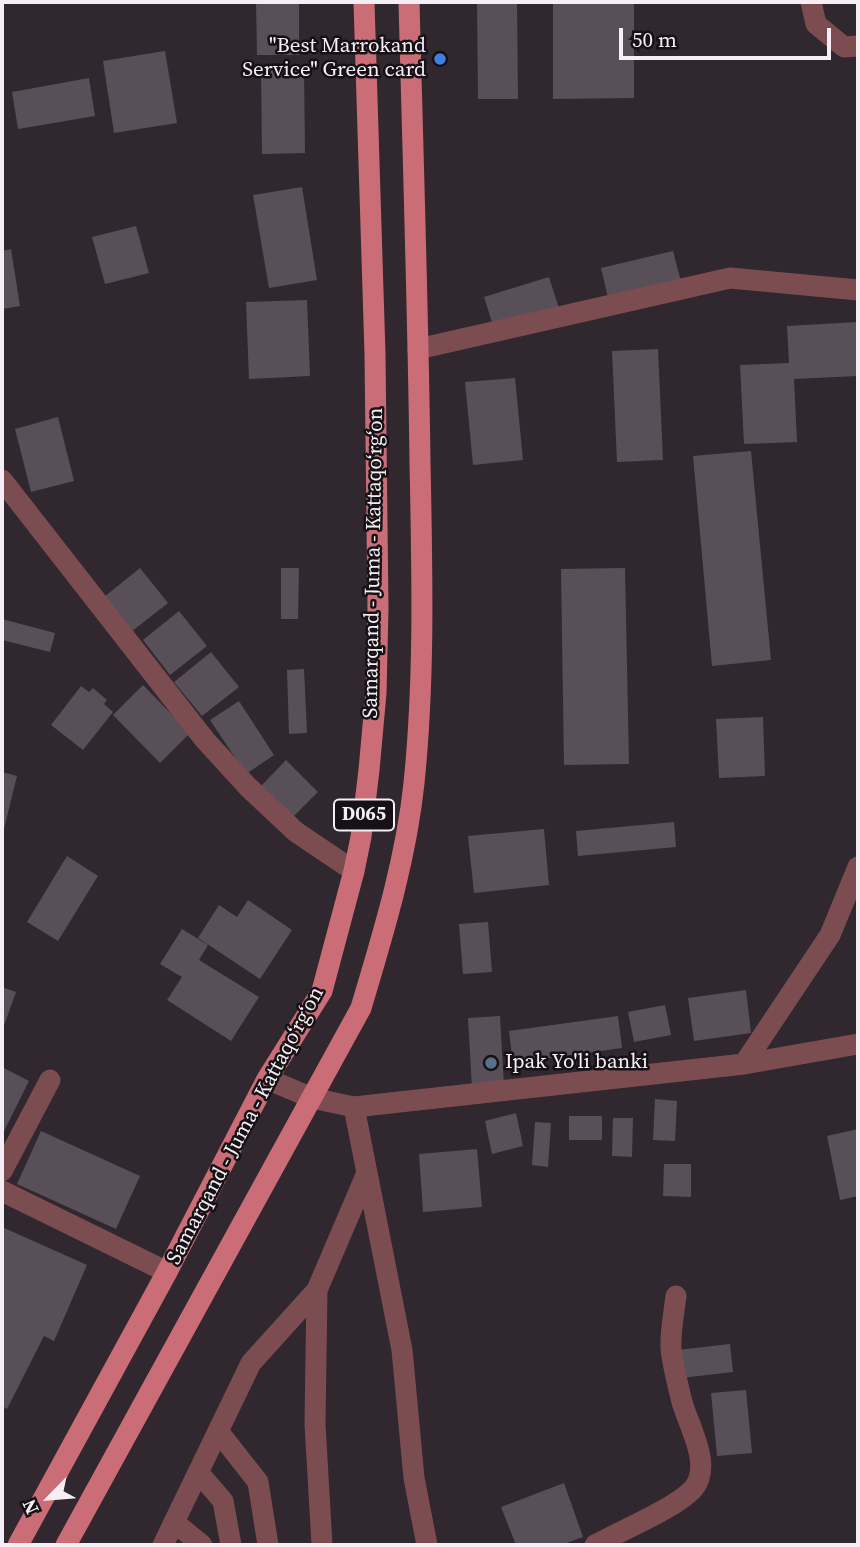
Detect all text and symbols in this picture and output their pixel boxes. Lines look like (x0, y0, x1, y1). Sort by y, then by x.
scale bar (622, 14, 834, 58)
text: 50 m (632, 25, 677, 54)
place label: "Best Marrokand Service" Green card (242, 34, 426, 84)
marker: "Best Marrokand Service" Green card (432, 51, 448, 67)
street label: Samarqand - Juma - Kattaqo‘rg‘on (359, 407, 389, 719)
road number: D065 (334, 800, 394, 830)
street label: Samarqand - Juma - Kattaqo‘rg‘on (162, 983, 330, 1269)
place label: Ipak Yo'li banki (505, 1050, 648, 1076)
marker: Ipak Yo'li banki (483, 1055, 499, 1071)
north arrow (14, 1463, 84, 1533)
text: N (15, 1495, 45, 1519)

